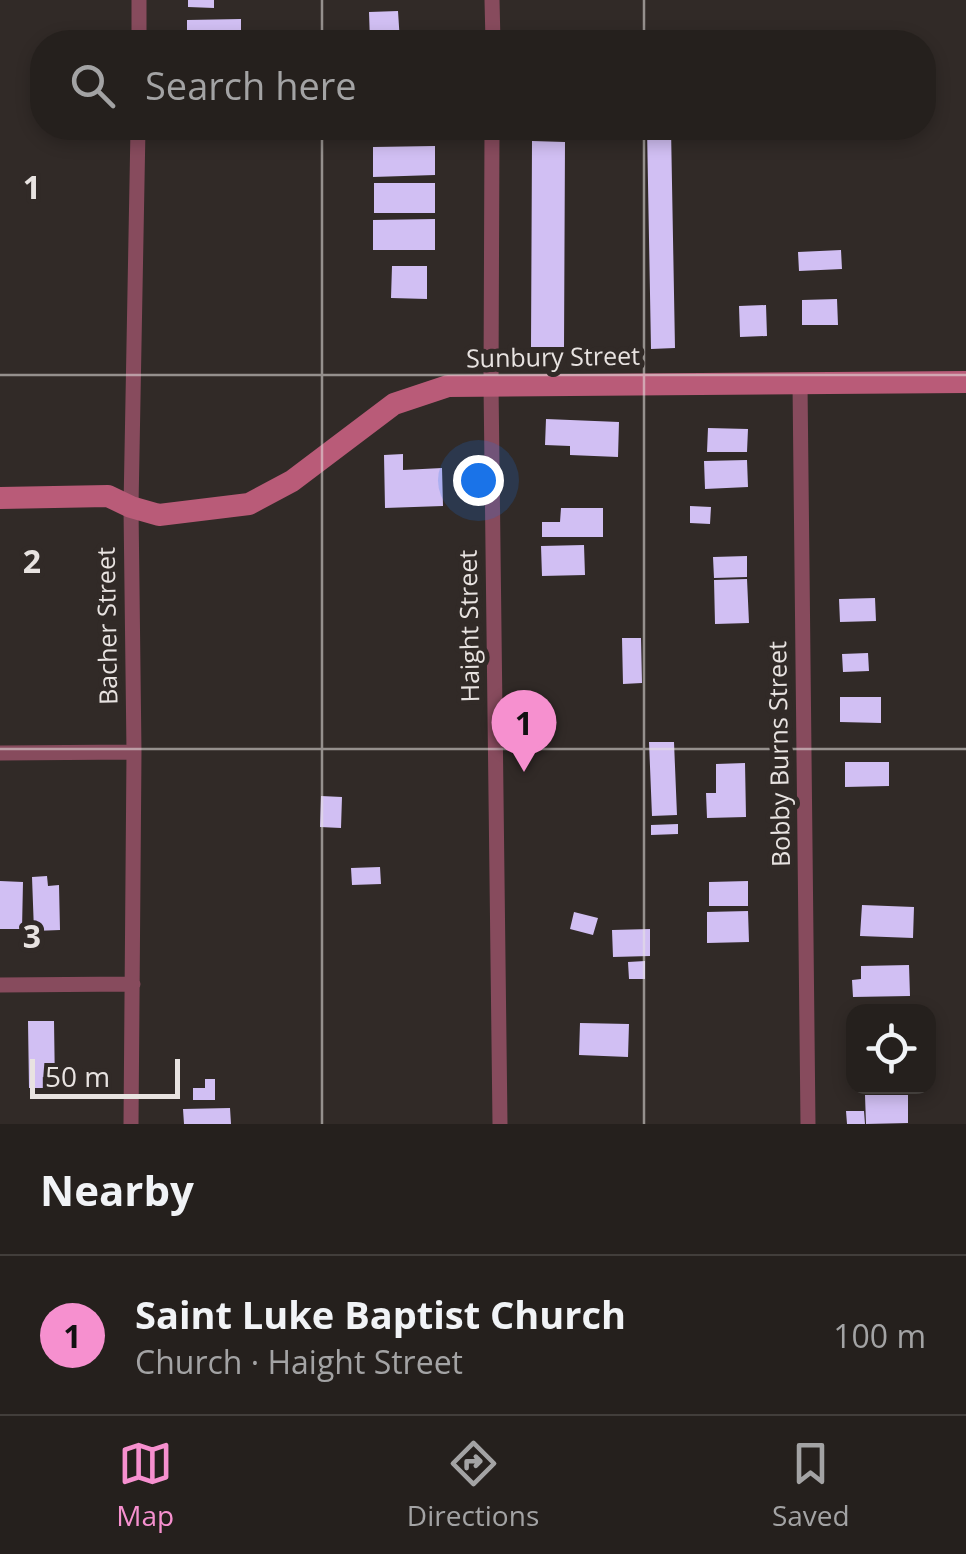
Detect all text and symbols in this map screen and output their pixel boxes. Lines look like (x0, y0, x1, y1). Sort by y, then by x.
search box (30, 30, 936, 140)
icon: search (65, 58, 120, 113)
text: Search here (145, 59, 357, 111)
text: 1 (23, 165, 41, 208)
street label: Sunbury Street (466, 337, 640, 375)
your location (453, 455, 504, 506)
text: 2 (23, 539, 41, 582)
street label: Bacher Street (88, 547, 124, 705)
street label: Haight Street (450, 549, 486, 703)
street label: Bobby Burns Street (759, 641, 797, 867)
pin: 1 (492, 690, 556, 772)
text: 3 (23, 914, 41, 957)
map controls (846, 1004, 936, 1094)
button: locate (846, 1004, 936, 1094)
scale bar (30, 1054, 180, 1098)
text: 50 m (45, 1057, 110, 1095)
text: Nearby (40, 1161, 194, 1218)
text: Saint Luke Baptist Church (135, 1288, 626, 1340)
text: 1 (63, 1314, 82, 1357)
text: 100 m (833, 1314, 926, 1357)
text: Church · Haight Street (135, 1340, 463, 1383)
tab: Map (116, 1436, 174, 1534)
tab: Directions (407, 1436, 539, 1534)
tab: Saved (772, 1436, 850, 1534)

